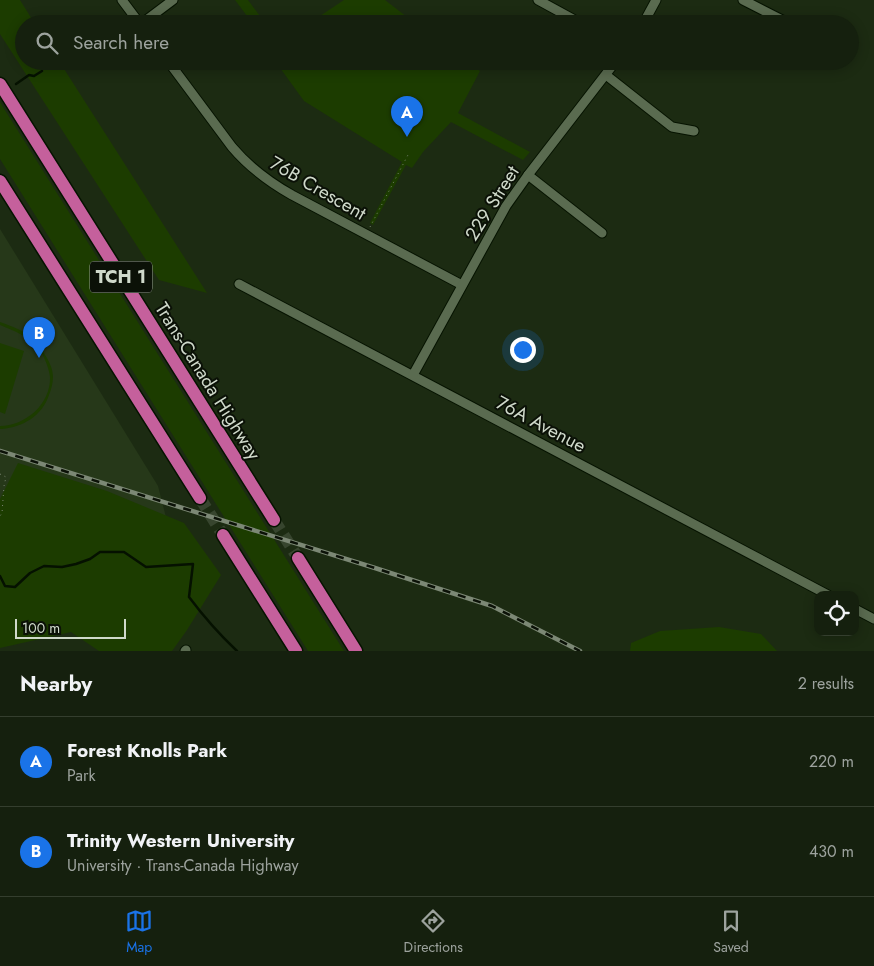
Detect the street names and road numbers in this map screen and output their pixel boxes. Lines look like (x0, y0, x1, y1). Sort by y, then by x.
street label: 76B Crescent (265, 149, 372, 227)
street label: 229 Street (458, 160, 526, 246)
road number: TCH 1 (90, 262, 152, 292)
street label: Trans-Canada Highway (149, 297, 268, 465)
street label: 76A Avenue (491, 389, 591, 459)

